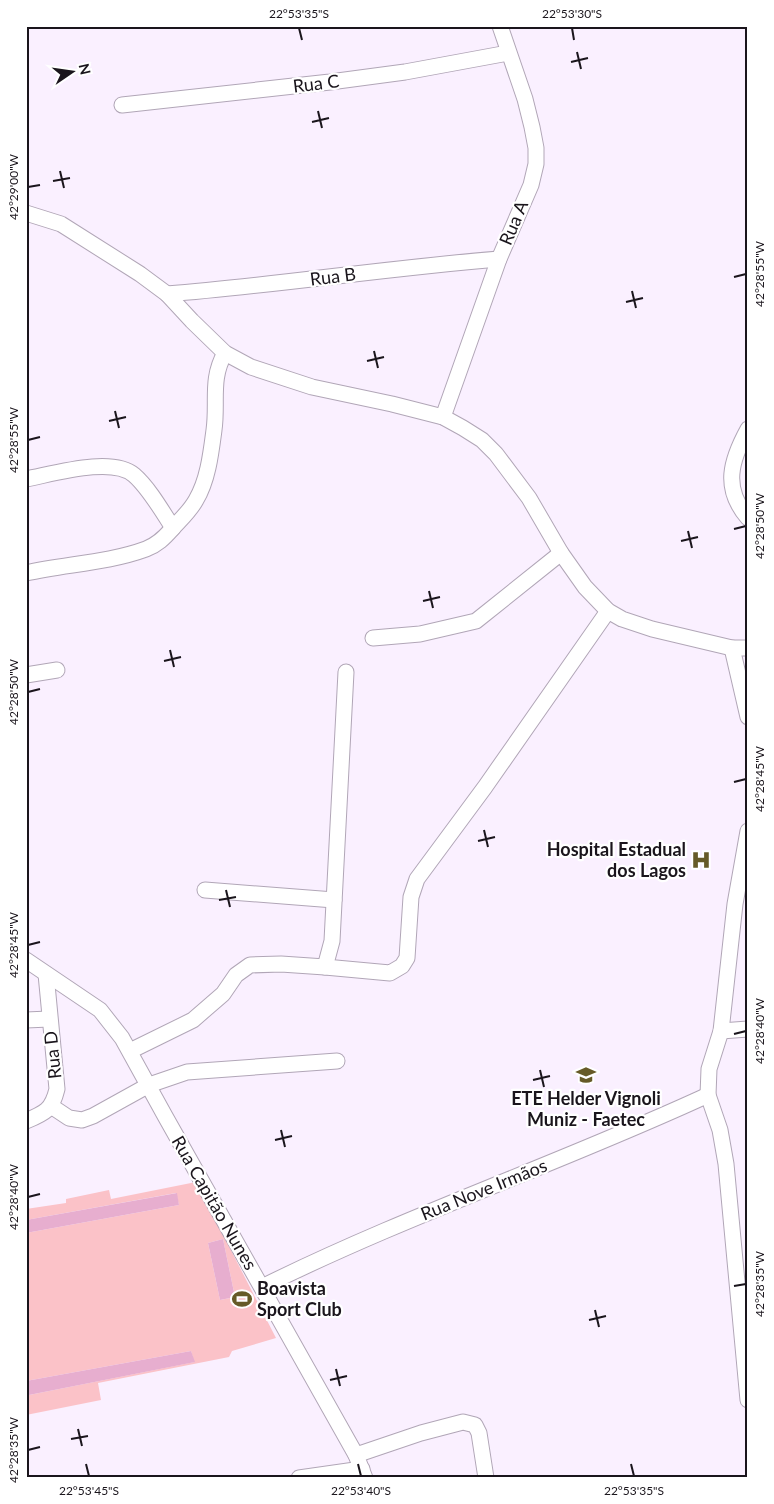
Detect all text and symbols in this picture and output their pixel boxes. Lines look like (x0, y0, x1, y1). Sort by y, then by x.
text: 22°53'35"S (269, 6, 329, 21)
text: 22°53'30"S (542, 6, 602, 21)
north arrow (48, 48, 98, 98)
text: N (76, 62, 95, 76)
street label: Rua C (291, 69, 340, 97)
text: 42°29'00"W (6, 153, 21, 220)
street label: Rua A (494, 196, 533, 248)
text: 42°28'55"W (752, 240, 767, 307)
street label: Rua B (309, 262, 357, 290)
text: 42°28'55"W (6, 406, 21, 473)
text: 42°28'50"W (752, 492, 767, 559)
text: 42°28'50"W (6, 658, 21, 725)
text: 42°28'45"W (752, 745, 767, 812)
place label: Hospital Estadual dos Lagos (547, 838, 686, 881)
hospital icon: Hospital Estadual dos Lagos (690, 849, 712, 871)
text: 42°28'45"W (6, 911, 21, 978)
text: 42°28'40"W (752, 997, 767, 1064)
street label: Rua D (39, 1030, 65, 1080)
school or university icon: ETE Helder Vignoli Muniz - Faetec (575, 1064, 597, 1086)
place label: ETE Helder Vignoli Muniz - Faetec (511, 1087, 661, 1130)
street label: Rua Capitão Nunes (168, 1132, 262, 1274)
street label: Rua Nove Irmãos (417, 1154, 550, 1224)
text: 42°28'40"W (6, 1163, 21, 1230)
text: 42°28'35"W (752, 1250, 767, 1317)
place label: Boavista Sport Club (257, 1277, 342, 1320)
sports icon: Boavista Sport Club (231, 1288, 253, 1310)
text: 42°28'35"W (6, 1416, 21, 1483)
text: 22°53'45"S (59, 1483, 119, 1498)
text: 22°53'40"S (331, 1483, 391, 1498)
text: 22°53'35"S (604, 1483, 664, 1498)

